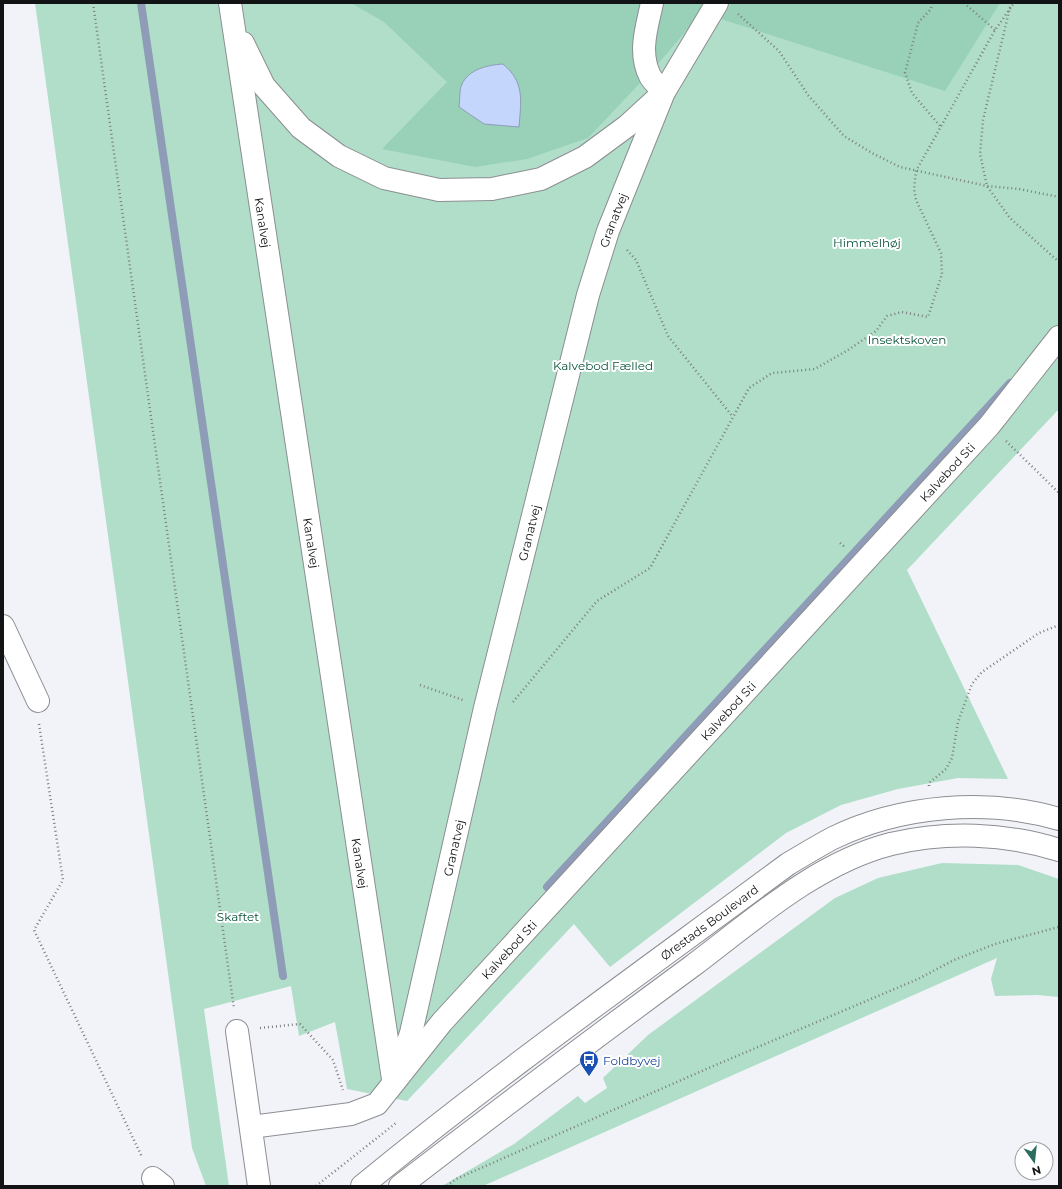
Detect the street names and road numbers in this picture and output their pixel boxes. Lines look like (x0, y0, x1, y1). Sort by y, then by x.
street label: Granatvej (596, 190, 630, 249)
street label: Kanalvej (252, 196, 274, 249)
street label: Kalvebod Sti (916, 439, 978, 505)
street label: Granatvej (514, 503, 543, 562)
street label: Kanalvej (301, 517, 323, 569)
street label: Kalvebod Sti (697, 678, 759, 743)
street label: Granatvej (439, 818, 467, 877)
street label: Kanalvej (349, 837, 372, 889)
street label: Ørestads Boulevard (657, 881, 761, 963)
street label: Kalvebod Sti (478, 917, 540, 982)

